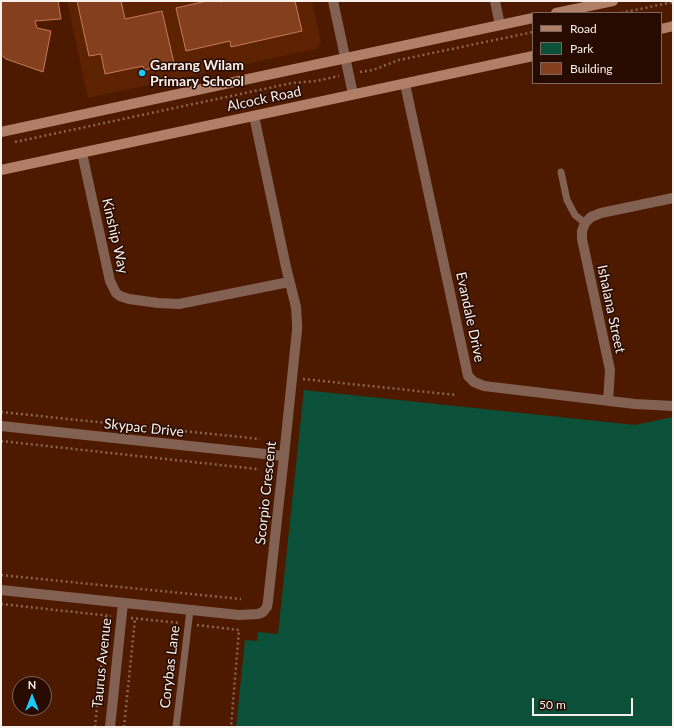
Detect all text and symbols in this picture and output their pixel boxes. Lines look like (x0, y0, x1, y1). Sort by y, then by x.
legend (532, 12, 662, 84)
text: Road (570, 21, 597, 36)
text: Park (570, 41, 593, 56)
place label: Garrang Wilam Primary School (150, 57, 244, 90)
text: Building (570, 61, 613, 76)
marker: Garrang Wilam Primary School (137, 68, 147, 78)
street label: Alcock Road (225, 83, 303, 115)
street label: Kinship Way (98, 197, 132, 275)
street label: Ishalana Street (593, 263, 629, 355)
street label: Evandale Drive (452, 270, 488, 364)
street label: Skypac Drive (103, 415, 185, 441)
street label: Scorpio Crescent (252, 440, 280, 546)
street label: Taurus Avenue (89, 617, 115, 709)
street label: Corybas Lane (157, 625, 183, 709)
north arrow (12, 676, 52, 716)
text: N (28, 678, 36, 691)
scale bar (534, 690, 635, 716)
text: 50 m (539, 697, 566, 712)

